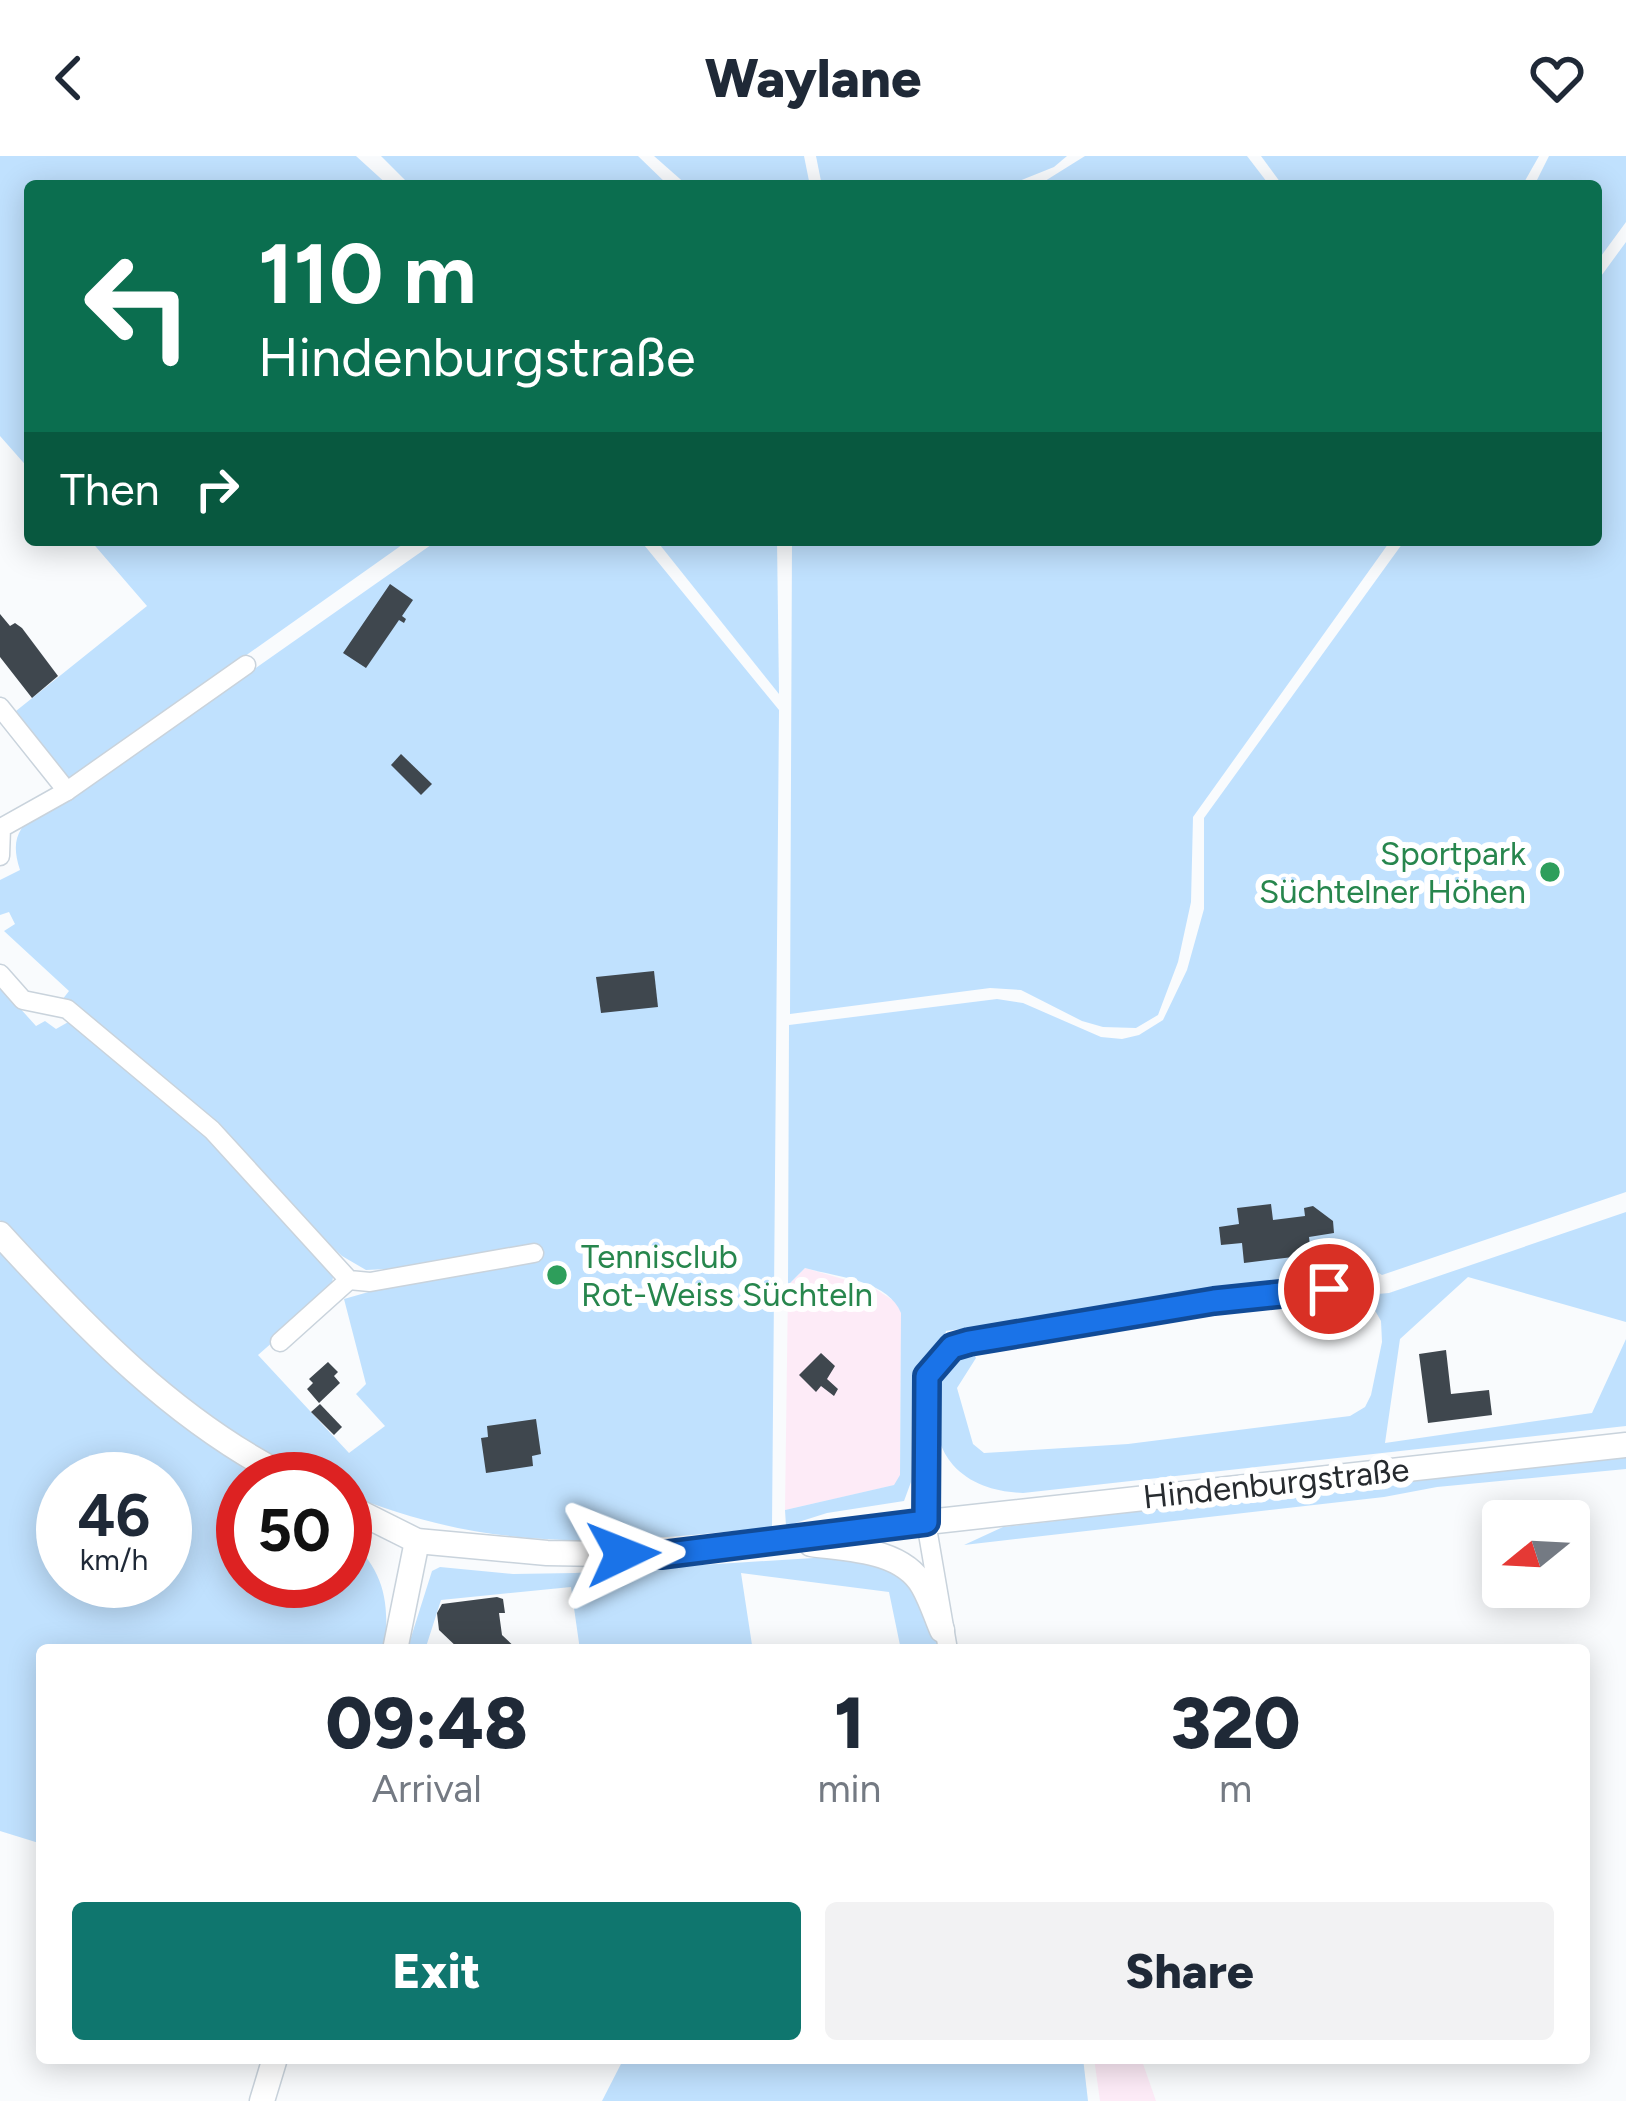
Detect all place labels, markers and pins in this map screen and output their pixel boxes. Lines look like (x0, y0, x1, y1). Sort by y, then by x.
place label: Sportpark Süchtelner Höhen (1259, 834, 1526, 911)
marker: Sportpark Süchtelner Höhen (1537, 859, 1563, 885)
place label: Tennisclub Rot-Weiss Süchteln (581, 1237, 873, 1314)
pin (1278, 1238, 1380, 1340)
marker: Tennisclub Rot-Weiss Süchteln (544, 1262, 570, 1288)

